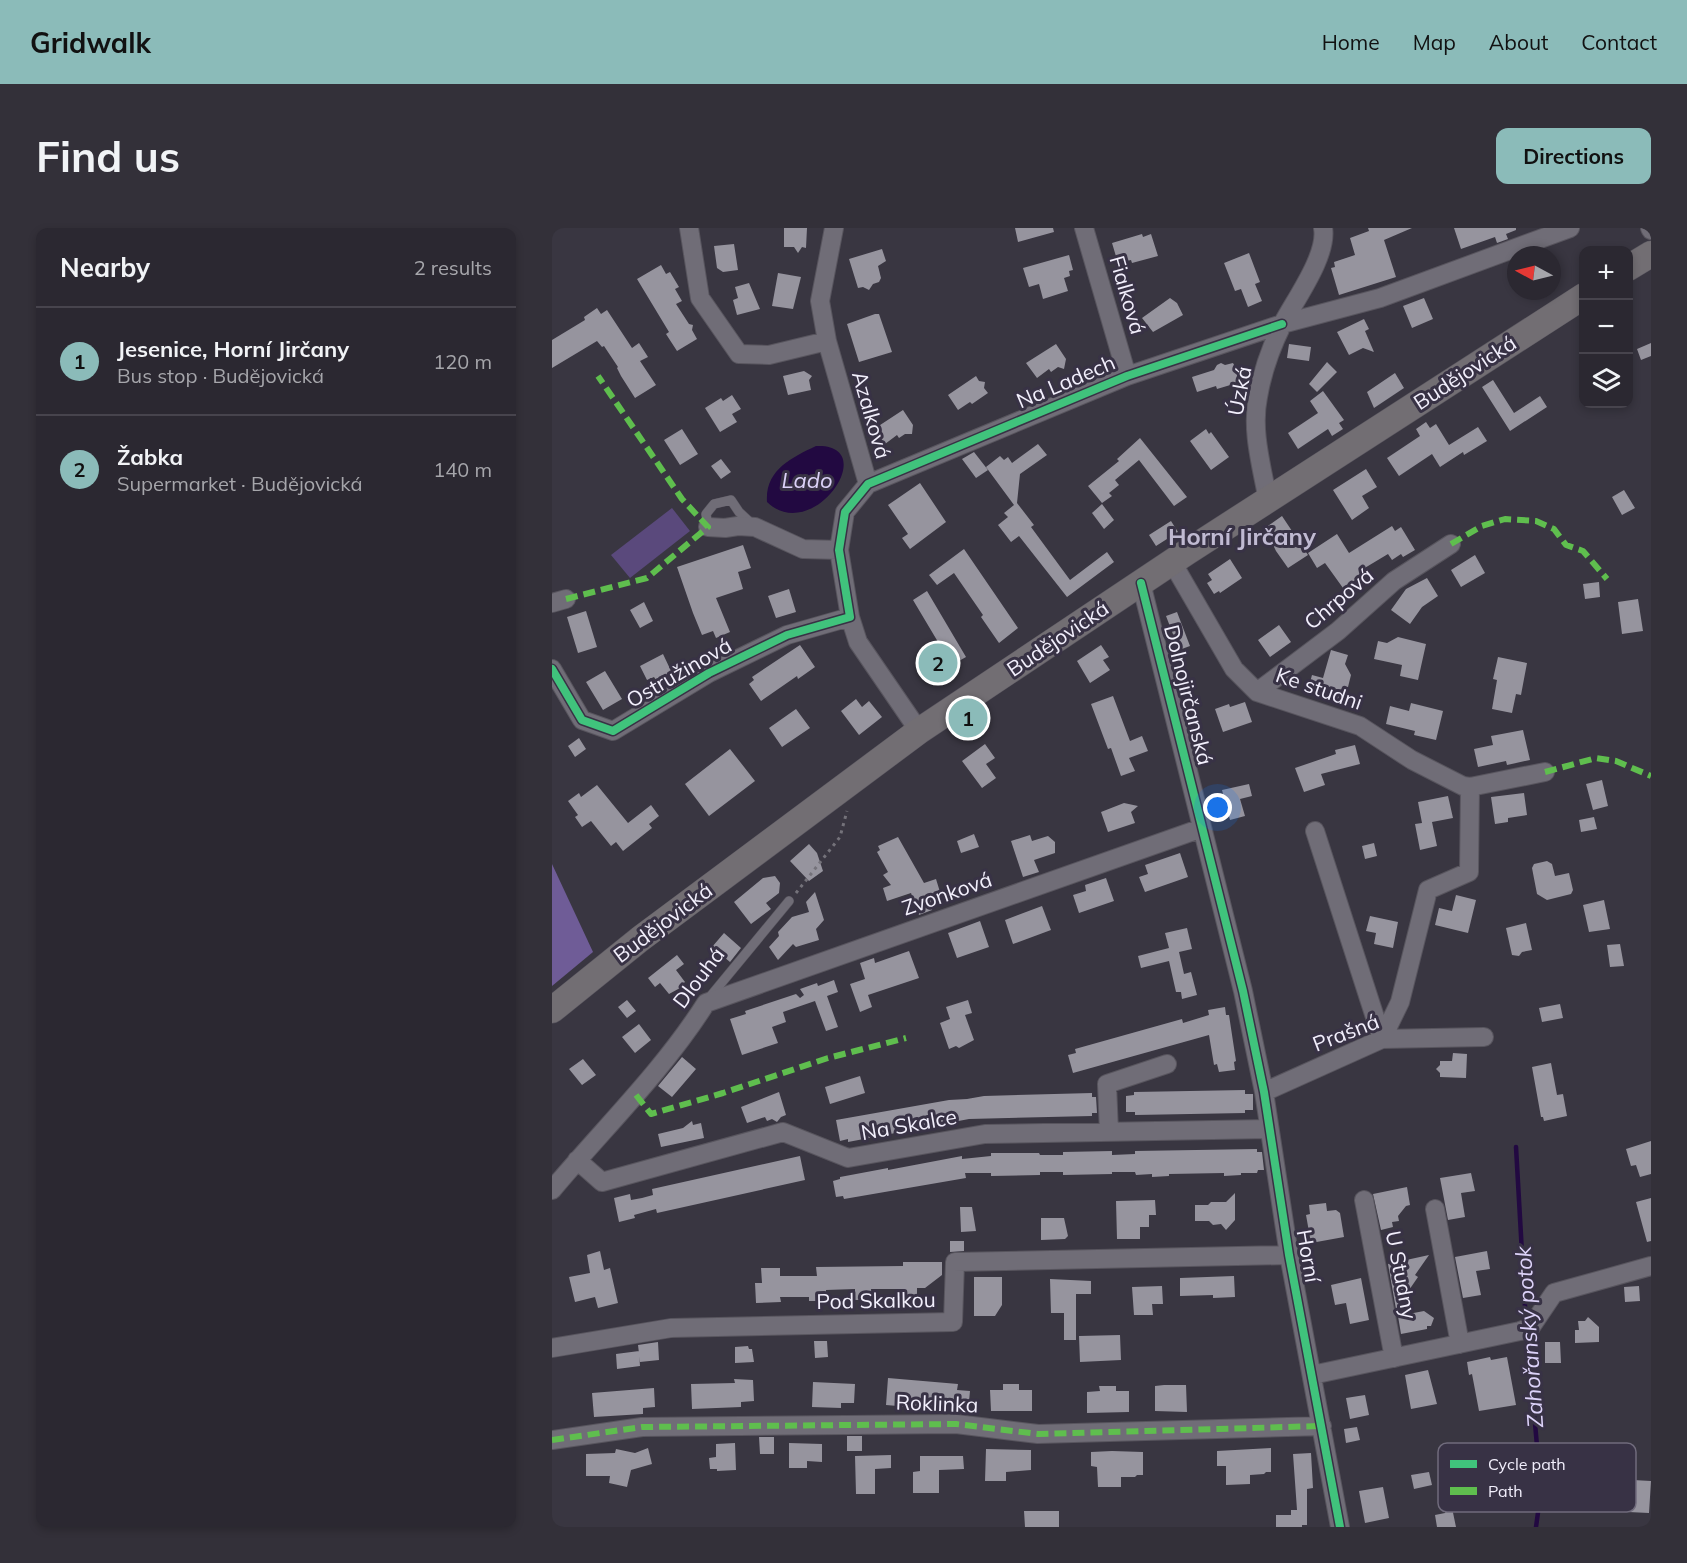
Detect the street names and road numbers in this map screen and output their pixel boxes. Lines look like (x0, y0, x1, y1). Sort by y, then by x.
street label: Fialková (1104, 252, 1152, 337)
street label: Budějovická (1408, 329, 1521, 415)
street label: Na Ladech (1012, 349, 1119, 413)
street label: Úzká (1222, 364, 1257, 418)
street label: Azalková (847, 368, 897, 462)
street label: Chrpová (1298, 562, 1378, 635)
street label: Budějovická (1002, 595, 1113, 682)
street label: Dolnojirčanská (1159, 622, 1219, 768)
street label: Ostružinová (621, 632, 736, 713)
street label: Ke studni (1273, 661, 1366, 715)
street label: Zvonková (898, 866, 995, 921)
street label: Budějovická (608, 877, 717, 968)
street label: Dlouhá (667, 942, 730, 1013)
street label: Prašná (1309, 1008, 1382, 1057)
street label: Na Skalce (859, 1103, 959, 1145)
street label: Horní (1292, 1227, 1327, 1285)
street label: U Studny (1381, 1229, 1423, 1321)
street label: Pod Skalkou (816, 1286, 936, 1314)
street label: Roklinka (895, 1389, 979, 1417)

